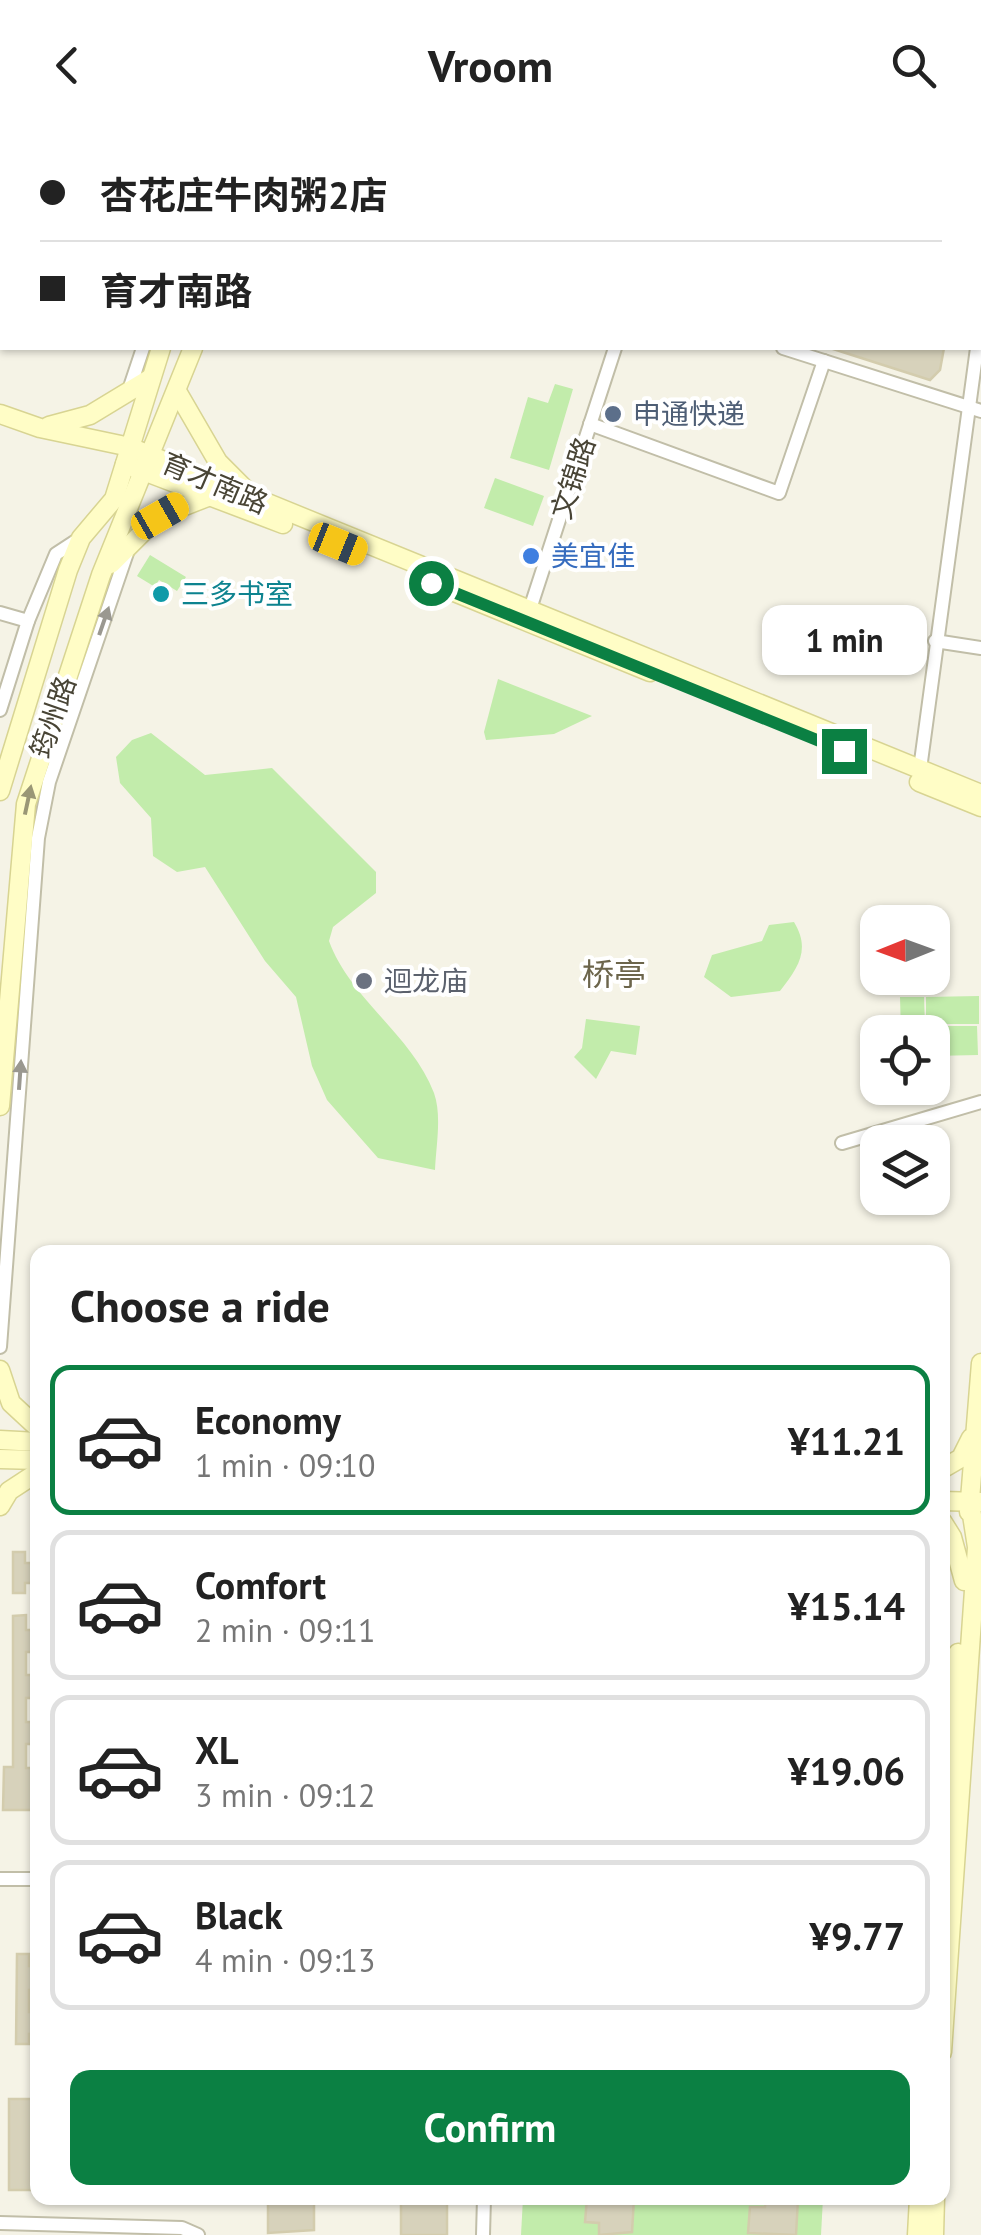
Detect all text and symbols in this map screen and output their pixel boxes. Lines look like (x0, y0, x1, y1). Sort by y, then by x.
text: Vroom (428, 36, 553, 94)
icon: back (40, 38, 95, 93)
icon: search (886, 38, 941, 93)
text: 杏花庄牛肉粥2店 (100, 170, 388, 219)
text: 育才南路 (100, 266, 252, 315)
place label: 申通快递 (633, 395, 745, 432)
marker: 申通快递 (602, 403, 624, 425)
street label: 文锦路 (542, 432, 603, 524)
street label: 育才南路 (156, 444, 274, 521)
car (127, 488, 193, 544)
car (305, 519, 371, 569)
place label: 美宜佳 (551, 537, 635, 574)
marker: 美宜佳 (520, 545, 542, 567)
route start (409, 561, 454, 606)
place label: 三多书室 (181, 575, 293, 612)
marker: 三多书室 (150, 583, 172, 605)
one-way arrow (98, 605, 113, 635)
callout: 1 min (762, 606, 926, 676)
text: 1 min (805, 619, 884, 661)
street label: 筠州路 (21, 671, 84, 763)
route end (822, 729, 867, 774)
one-way arrow (20, 784, 36, 815)
north arrow (860, 905, 950, 995)
map controls (860, 905, 950, 1215)
district label: 桥亭 (582, 953, 646, 995)
place label: 迴龙庙 (384, 962, 468, 999)
marker: 迴龙庙 (353, 970, 375, 992)
button: locate (860, 1015, 950, 1105)
one-way arrow (12, 1059, 28, 1090)
button: layers (860, 1125, 950, 1215)
text: Choose a ride (70, 1276, 330, 1334)
icon: car (75, 1395, 165, 1485)
text: Economy (195, 1395, 341, 1444)
text: ¥11.21 (788, 1416, 905, 1465)
text: 1 min · 09:10 (195, 1444, 375, 1486)
icon: car (75, 1560, 165, 1650)
text: Comfort (195, 1560, 326, 1609)
text: ¥15.14 (788, 1581, 905, 1630)
text: 2 min · 09:11 (195, 1609, 375, 1651)
icon: car (75, 1725, 165, 1815)
text: XL (195, 1725, 239, 1774)
text: ¥19.06 (788, 1746, 905, 1795)
text: 3 min · 09:12 (195, 1774, 375, 1816)
icon: car (75, 1890, 165, 1980)
text: Black (195, 1890, 283, 1939)
text: ¥9.77 (809, 1911, 905, 1960)
text: 4 min · 09:13 (195, 1939, 375, 1981)
button: Confirm (70, 2070, 910, 2185)

